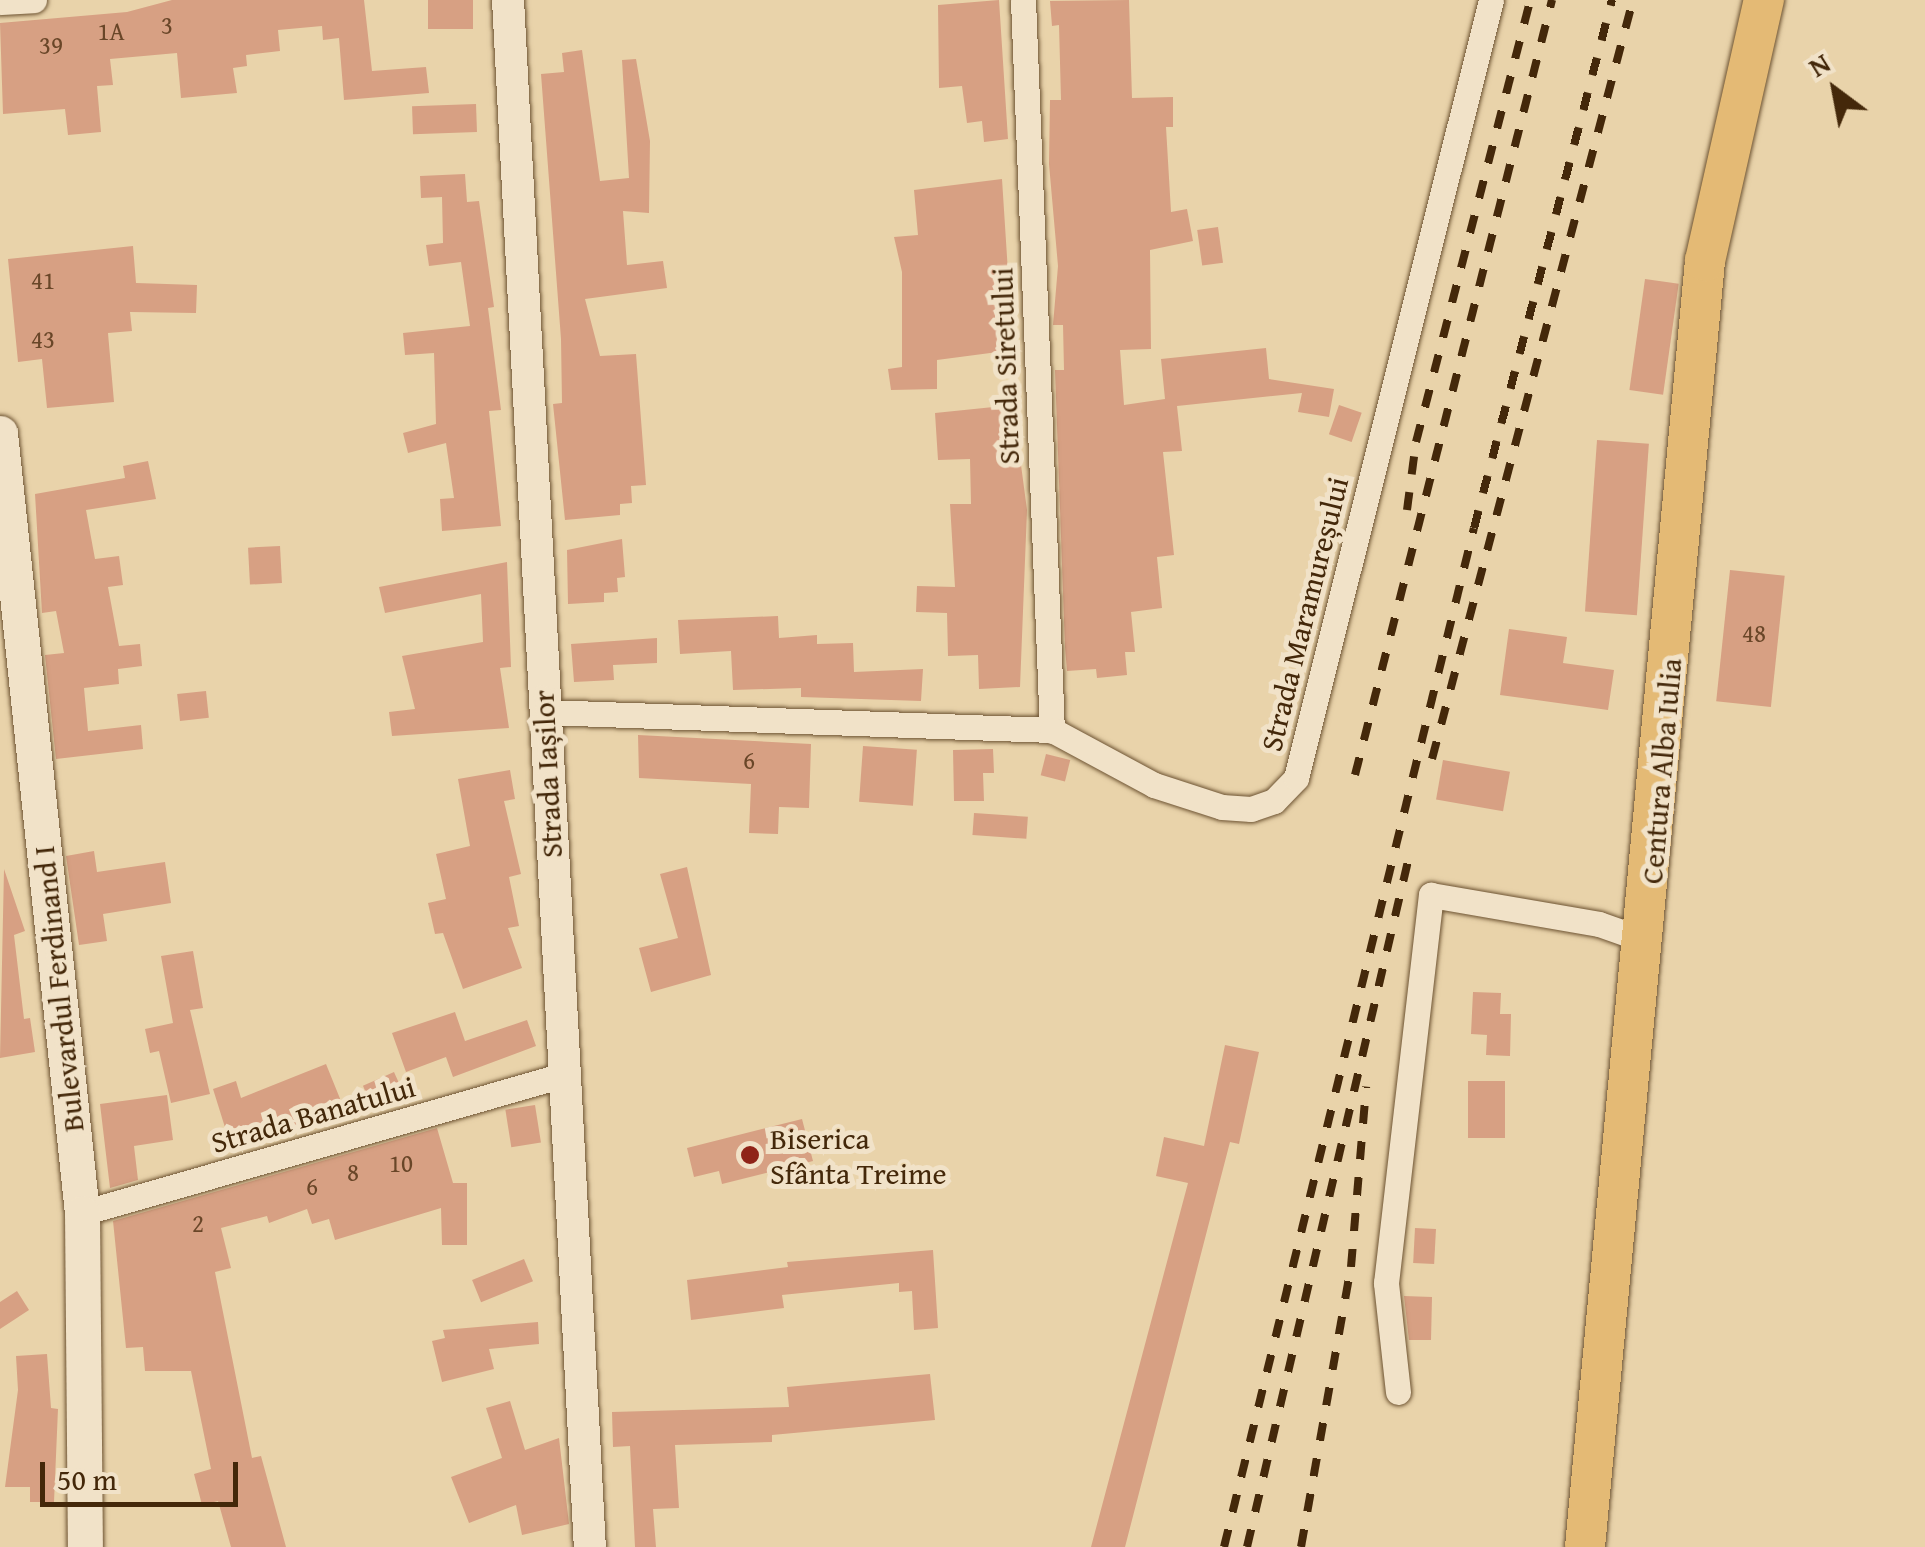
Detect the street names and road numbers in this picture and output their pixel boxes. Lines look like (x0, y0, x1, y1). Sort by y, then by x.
street label: Strada Siretului (984, 267, 1026, 465)
street label: Strada Maramureșului (1253, 473, 1355, 755)
street label: Centura Alba Iulia (1633, 657, 1689, 885)
street label: Strada Iașilor (525, 689, 569, 859)
street label: Bulevardul Ferdinand I (25, 844, 91, 1134)
street label: Strada Banatului (207, 1068, 419, 1160)

